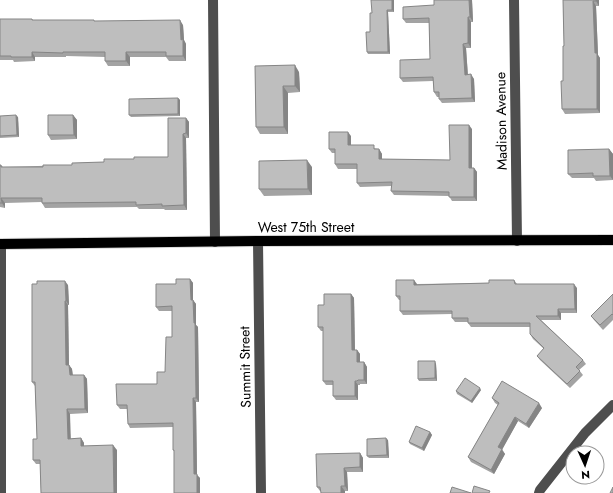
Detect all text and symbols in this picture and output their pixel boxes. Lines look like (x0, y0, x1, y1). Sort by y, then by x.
street label: Madison Avenue (490, 72, 512, 170)
street label: West 75th Street (258, 217, 355, 237)
street label: Summit Street (234, 325, 256, 408)
north arrow (565, 445, 605, 485)
text: N (581, 467, 590, 483)

